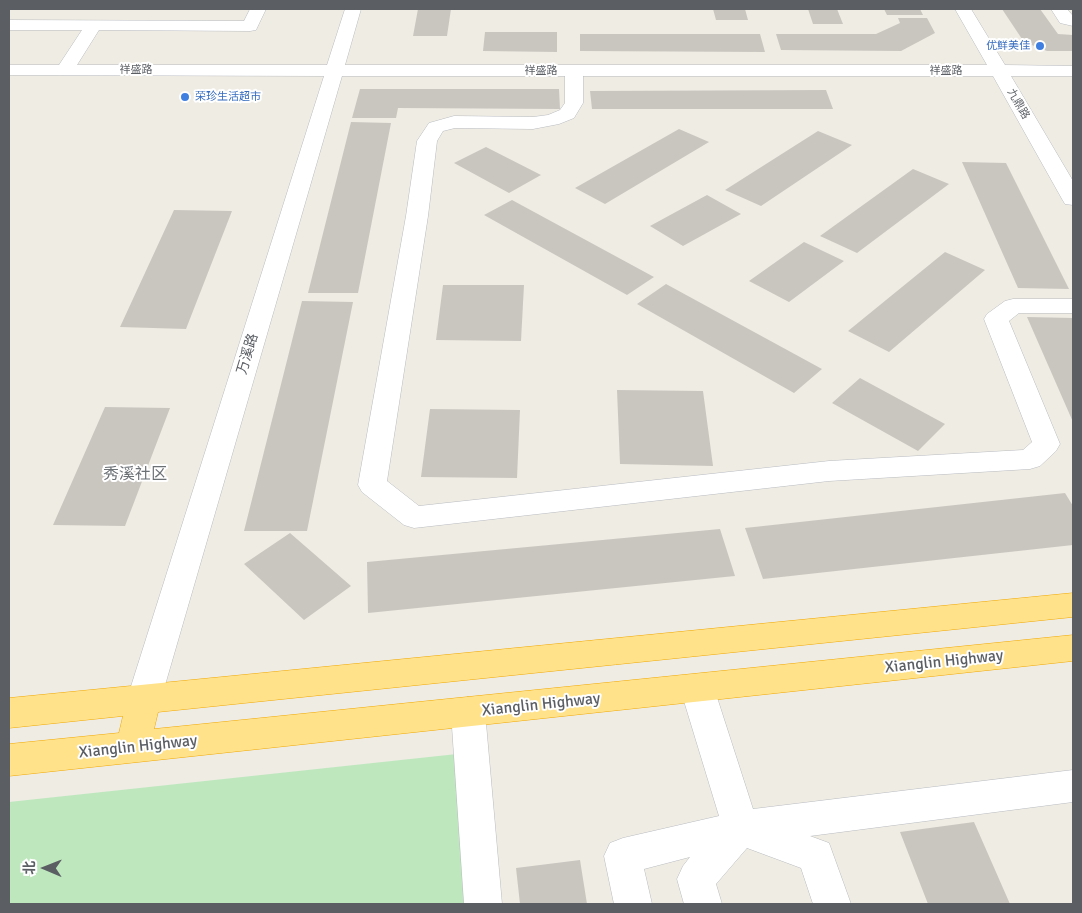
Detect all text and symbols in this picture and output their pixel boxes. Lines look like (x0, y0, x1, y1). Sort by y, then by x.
place label: 优鲜美佳 (986, 39, 1030, 53)
marker: 优鲜美佳 (1034, 40, 1046, 52)
street label: 祥盛路 (120, 63, 152, 77)
street label: 祥盛路 (525, 64, 557, 78)
street label: 祥盛路 (930, 64, 962, 78)
street label: 九鼎路 (1004, 86, 1032, 122)
place label: 荣珍生活超市 (195, 90, 261, 104)
marker: 荣珍生活超市 (179, 91, 191, 103)
street label: 万溪路 (234, 331, 262, 377)
district label: 秀溪社区 (103, 465, 167, 485)
street label: Xianglin Highway (884, 646, 1004, 678)
street label: Xianglin Highway (481, 689, 601, 721)
street label: Xianglin Highway (78, 731, 198, 763)
north arrow (20, 843, 70, 893)
text: 北 (21, 861, 38, 875)

